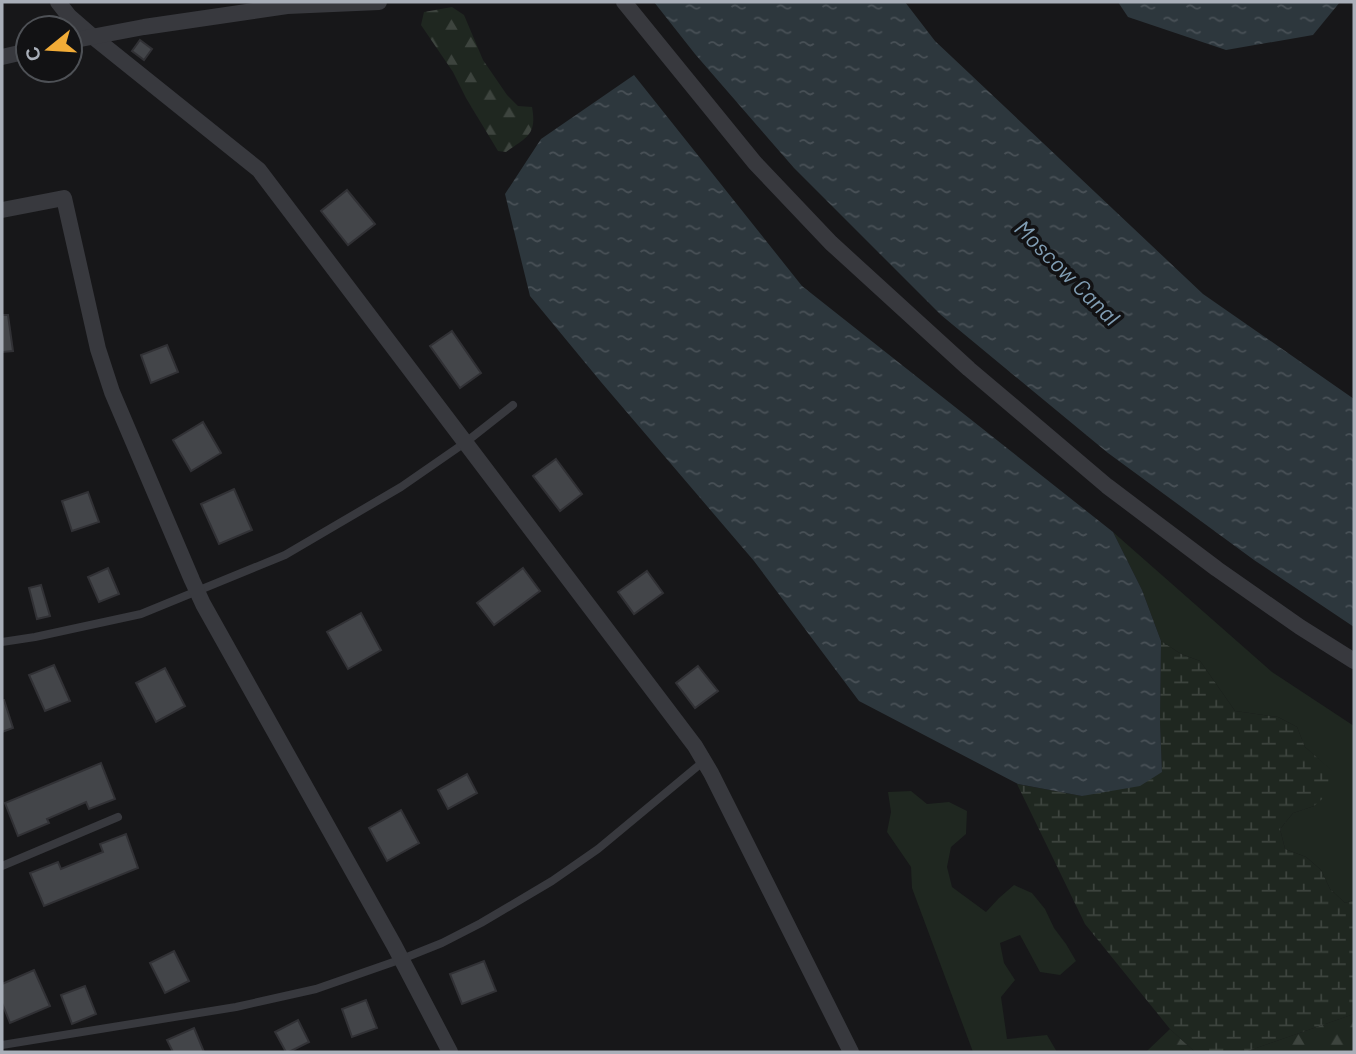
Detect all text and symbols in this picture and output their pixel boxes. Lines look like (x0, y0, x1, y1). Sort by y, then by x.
north arrow (14, 14, 84, 84)
text: С (19, 44, 45, 64)
water label: Moscow Canal (1009, 214, 1126, 331)

